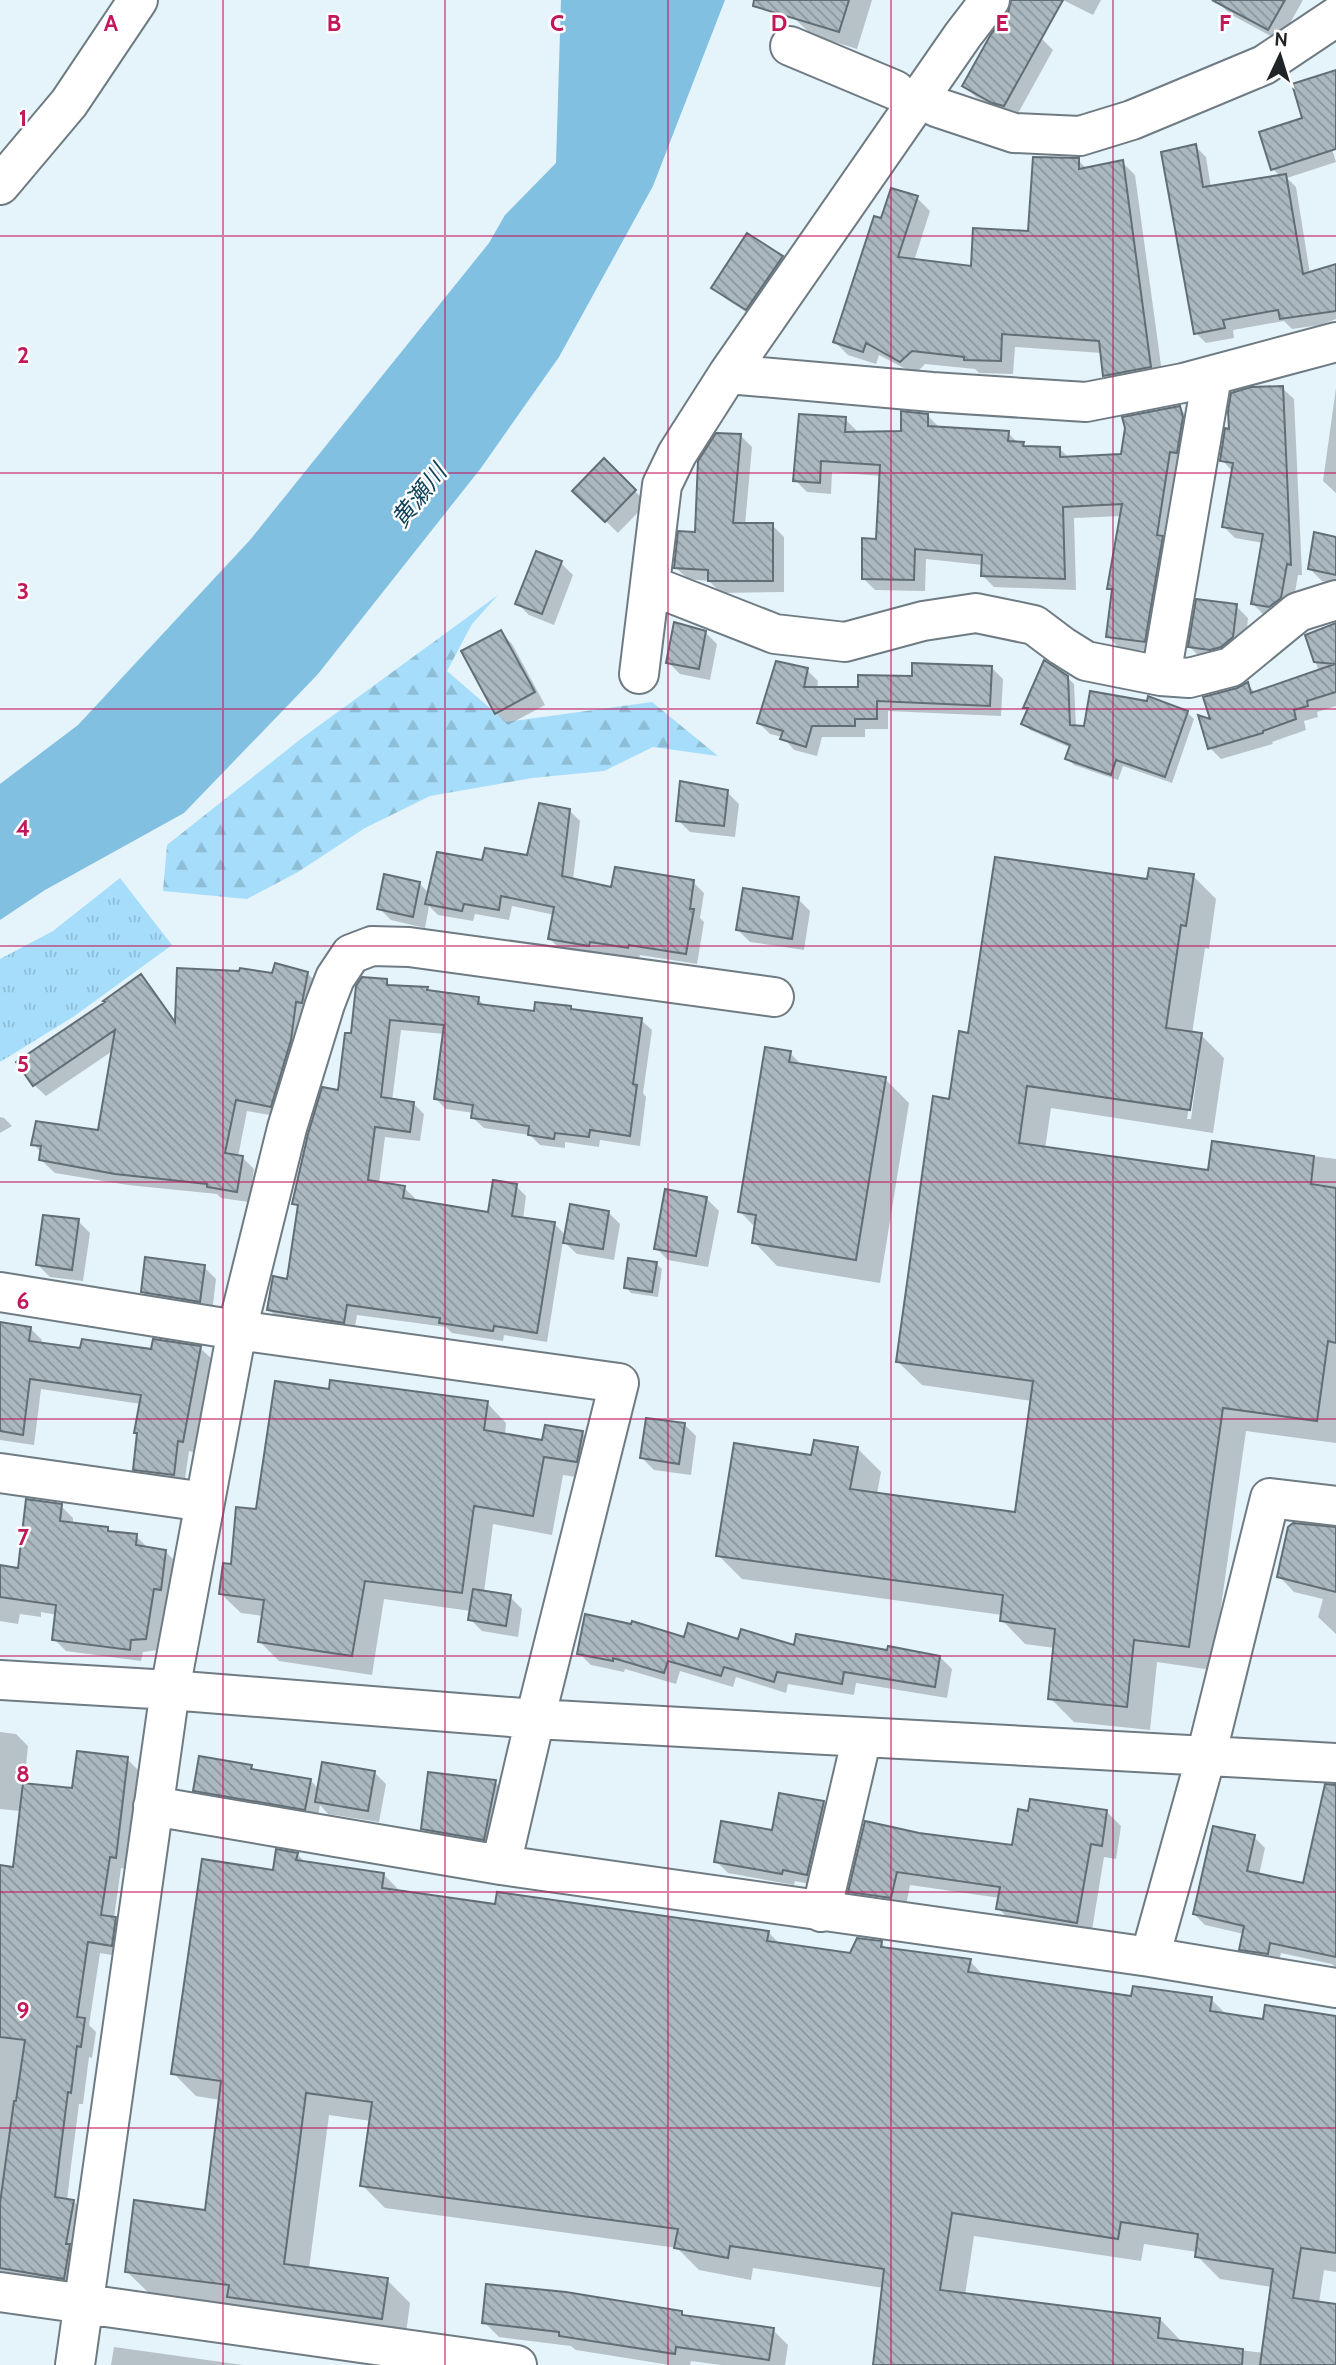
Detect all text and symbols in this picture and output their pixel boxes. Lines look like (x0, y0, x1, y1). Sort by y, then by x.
text: A (104, 9, 119, 37)
text: B (327, 9, 341, 37)
text: C (550, 9, 564, 37)
text: D (771, 9, 787, 37)
text: E (995, 9, 1009, 37)
text: F (1219, 9, 1231, 37)
north arrow (1245, 21, 1315, 91)
text: N (1274, 28, 1289, 51)
text: 1 (19, 104, 27, 132)
text: 2 (17, 341, 29, 369)
water label: 黄瀬川 (385, 456, 454, 533)
text: 3 (17, 577, 29, 605)
text: 4 (16, 814, 30, 842)
text: 5 (17, 1050, 29, 1078)
text: 6 (17, 1287, 29, 1315)
text: 7 (17, 1523, 29, 1551)
text: 8 (16, 1760, 30, 1788)
text: 9 (17, 1996, 29, 2024)

